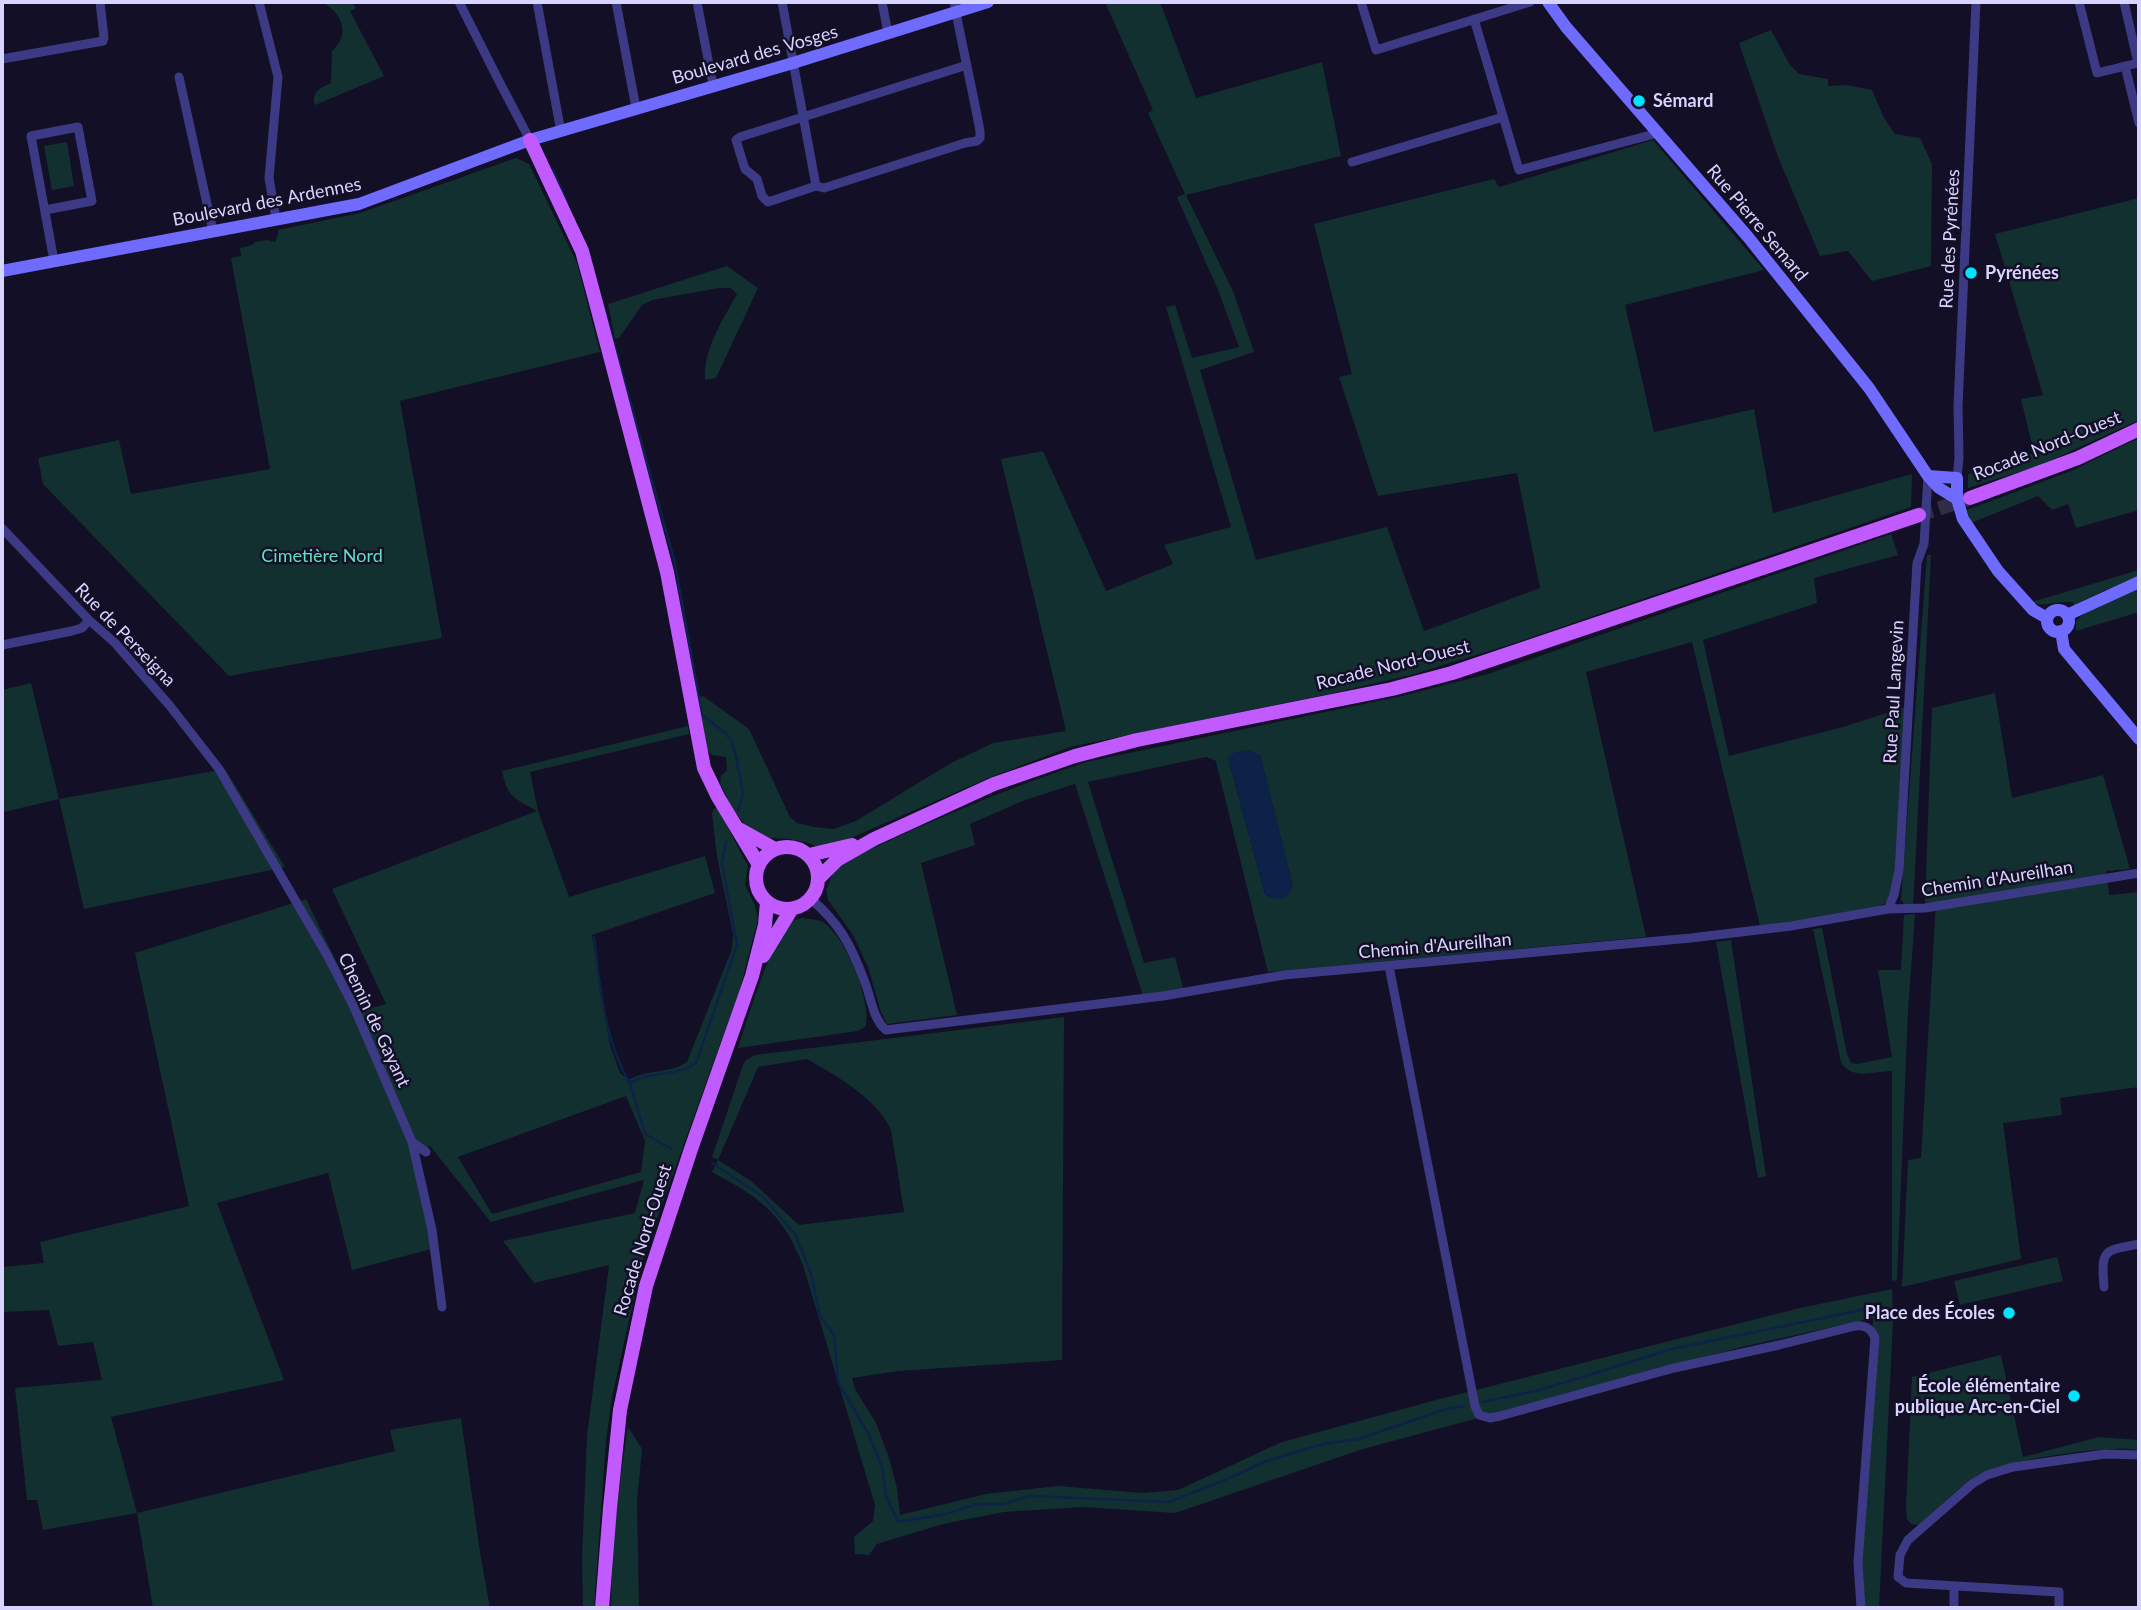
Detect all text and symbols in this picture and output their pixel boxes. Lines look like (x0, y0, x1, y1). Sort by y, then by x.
street label: Boulevard des Vosges (670, 21, 840, 89)
place label: Sémard (1653, 90, 1713, 112)
marker: Sémard (1631, 93, 1647, 109)
street label: Rue Pierre Semard (1702, 160, 1812, 286)
street label: Rue des Pyrénées (1936, 169, 1964, 309)
street label: Boulevard des Ardennes (171, 173, 363, 231)
place label: Pyrénées (1985, 262, 2059, 284)
marker: Pyrénées (1963, 265, 1979, 281)
street label: Rocade Nord-Ouest (1970, 407, 2124, 485)
park label: Cimetière Nord (261, 545, 383, 567)
street label: Rue de Perseigna (70, 579, 180, 691)
street label: Rue Paul Langevin (1879, 620, 1909, 764)
street label: Rocade Nord-Ouest (1314, 635, 1472, 695)
street label: Chemin d'Aureilhan (1920, 856, 2074, 902)
street label: Chemin d'Aureilhan (1358, 929, 1512, 963)
street label: Chemin de Gayant (333, 949, 415, 1091)
street label: Rocade Nord-Ouest (610, 1162, 676, 1318)
place label: Place des Écoles (1865, 1302, 1995, 1324)
marker: Place des Écoles (2001, 1305, 2017, 1321)
place label: École élémentaire publique Arc-en-Ciel (1895, 1375, 2060, 1418)
marker: École élémentaire publique Arc-en-Ciel (2066, 1388, 2082, 1404)

